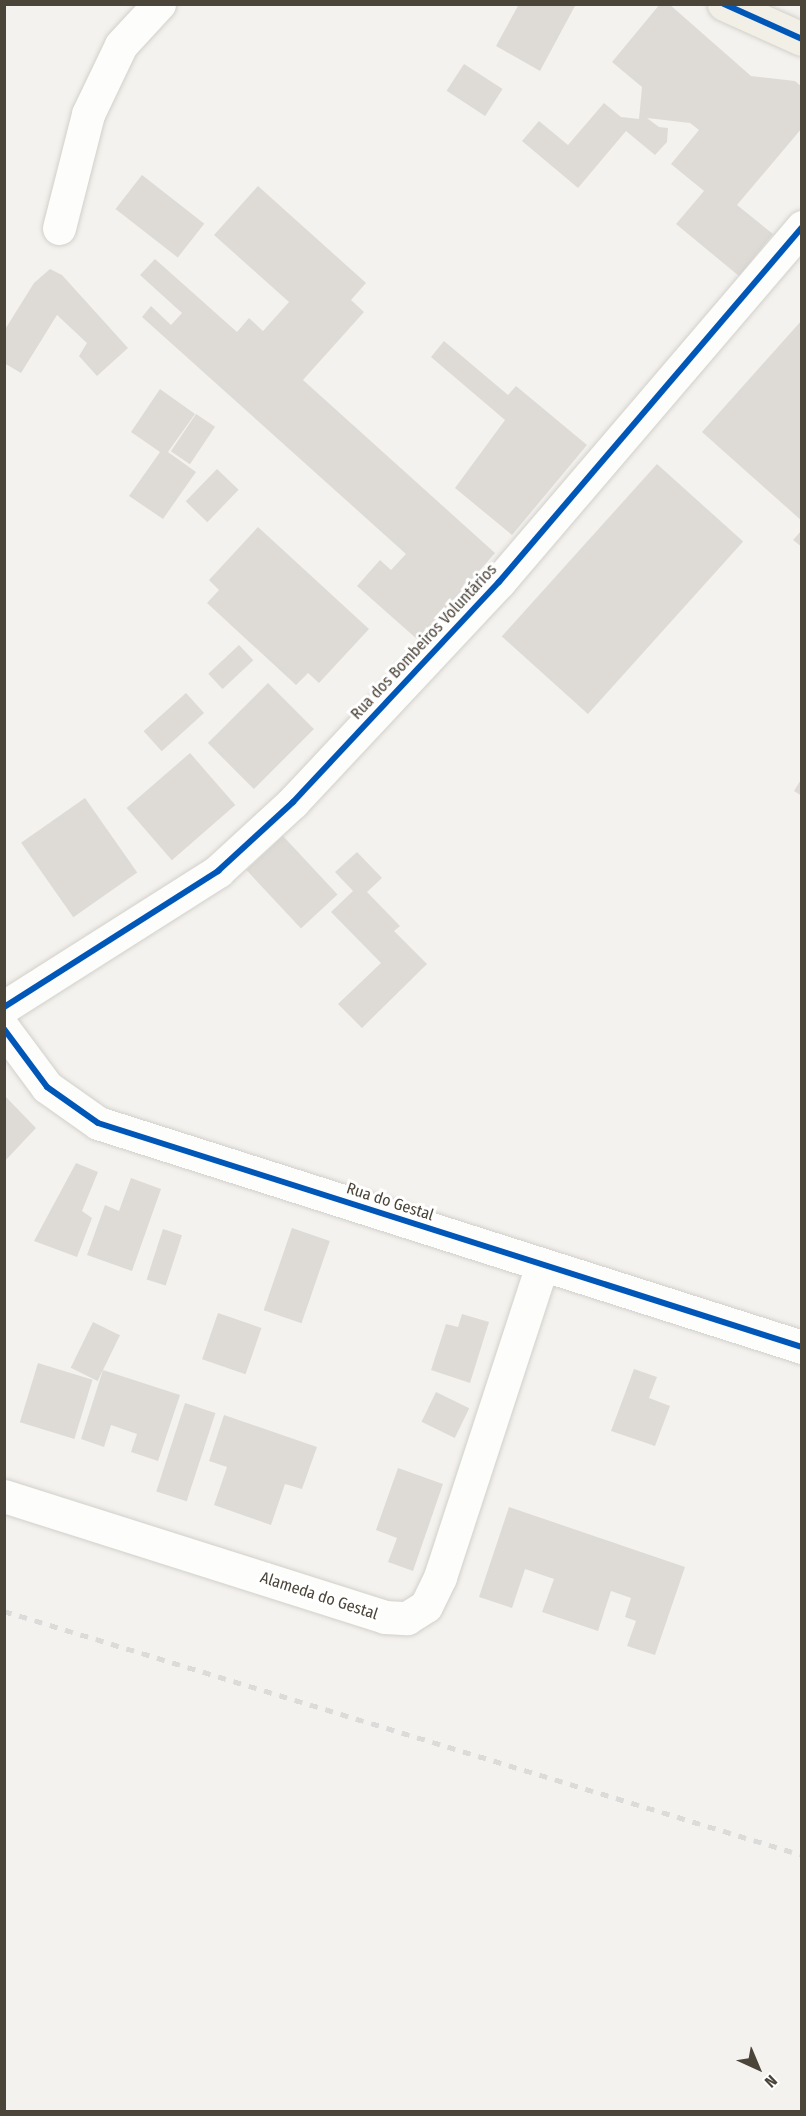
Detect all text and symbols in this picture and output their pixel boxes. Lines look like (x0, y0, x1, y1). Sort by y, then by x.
street label: Rua dos Bombeiros Voluntários (347, 560, 501, 724)
street label: Rua do Gestal (344, 1179, 436, 1225)
street label: Alameda do Gestal (258, 1568, 380, 1624)
north arrow (728, 2038, 788, 2098)
text: N (761, 2071, 781, 2091)

